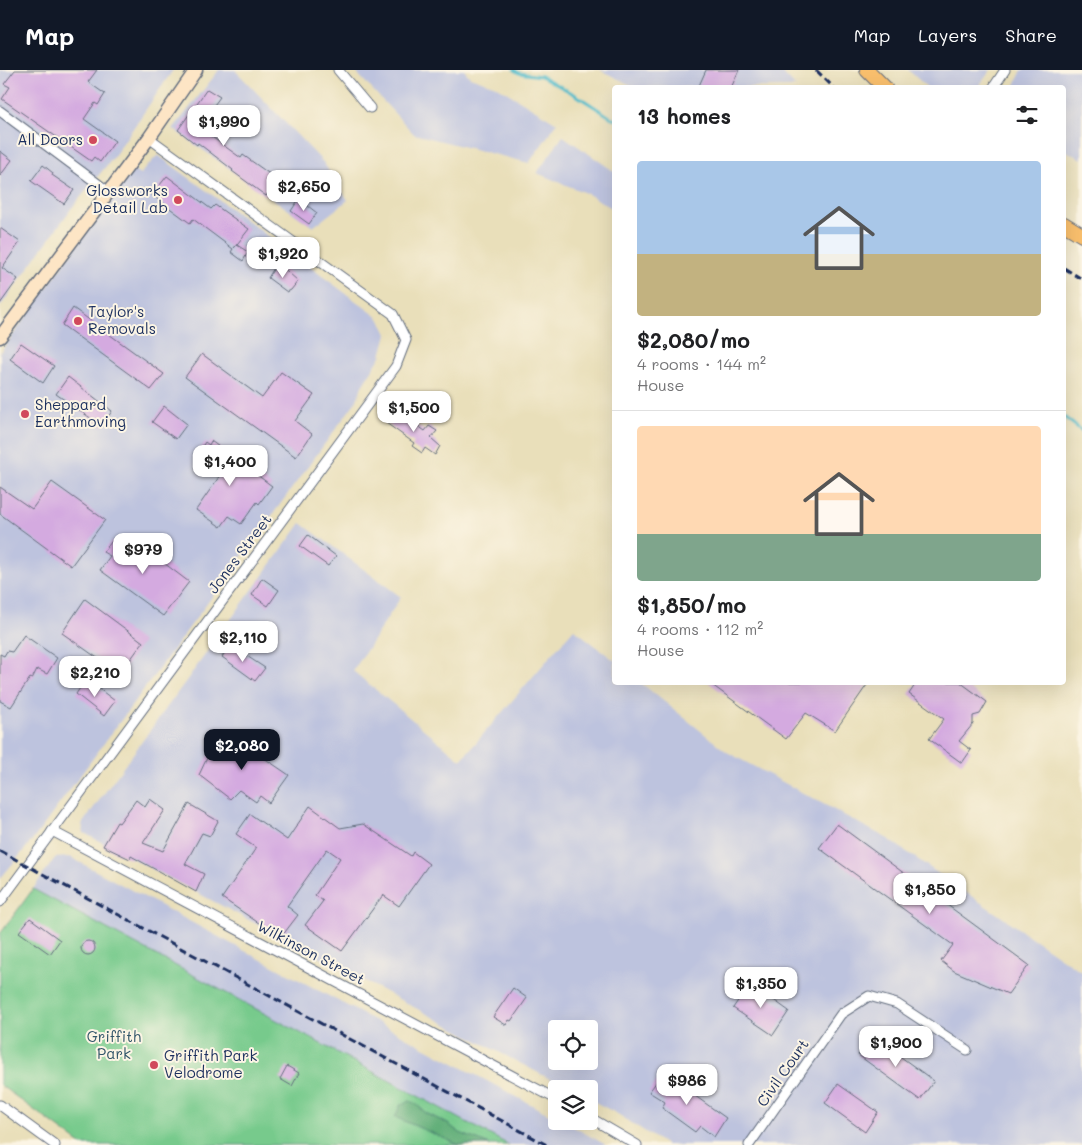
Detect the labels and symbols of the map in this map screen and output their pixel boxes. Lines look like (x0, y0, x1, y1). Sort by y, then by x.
pin: $1,990 (183, 104, 265, 147)
place label: All Doors (17, 129, 83, 149)
marker: All Doors (87, 134, 99, 146)
pin: $2,650 (263, 170, 345, 212)
place label: Glossworks Detail Lab (86, 180, 168, 217)
marker: Glossworks Detail Lab (172, 194, 184, 206)
pin: $1,920 (242, 236, 324, 279)
place label: Taylor's Removals (88, 301, 156, 338)
marker: Taylor's Removals (72, 315, 84, 327)
pin: $1,500 (373, 390, 455, 433)
place label: Sheppard Earthmoving (35, 394, 126, 431)
marker: Sheppard Earthmoving (19, 408, 31, 420)
pin: $1,400 (189, 444, 271, 487)
street label: Jones Street (203, 510, 276, 597)
pin: $979 (113, 532, 173, 575)
pin: $2,110 (202, 620, 284, 663)
pin: $2,210 (54, 656, 136, 698)
pin: $2,080 (201, 728, 283, 771)
pin: $1,850 (889, 872, 971, 915)
street label: Wilkinson Street (254, 915, 369, 989)
pin: $1,350 (720, 966, 802, 1009)
park label: Griffith Park (87, 1026, 141, 1063)
pin: $1,900 (855, 1026, 937, 1068)
street label: Civil Court (752, 1035, 813, 1110)
place label: Griffith Park Velodrome (164, 1045, 257, 1082)
marker: Griffith Park Velodrome (148, 1059, 160, 1071)
pin: $986 (657, 1064, 717, 1106)

